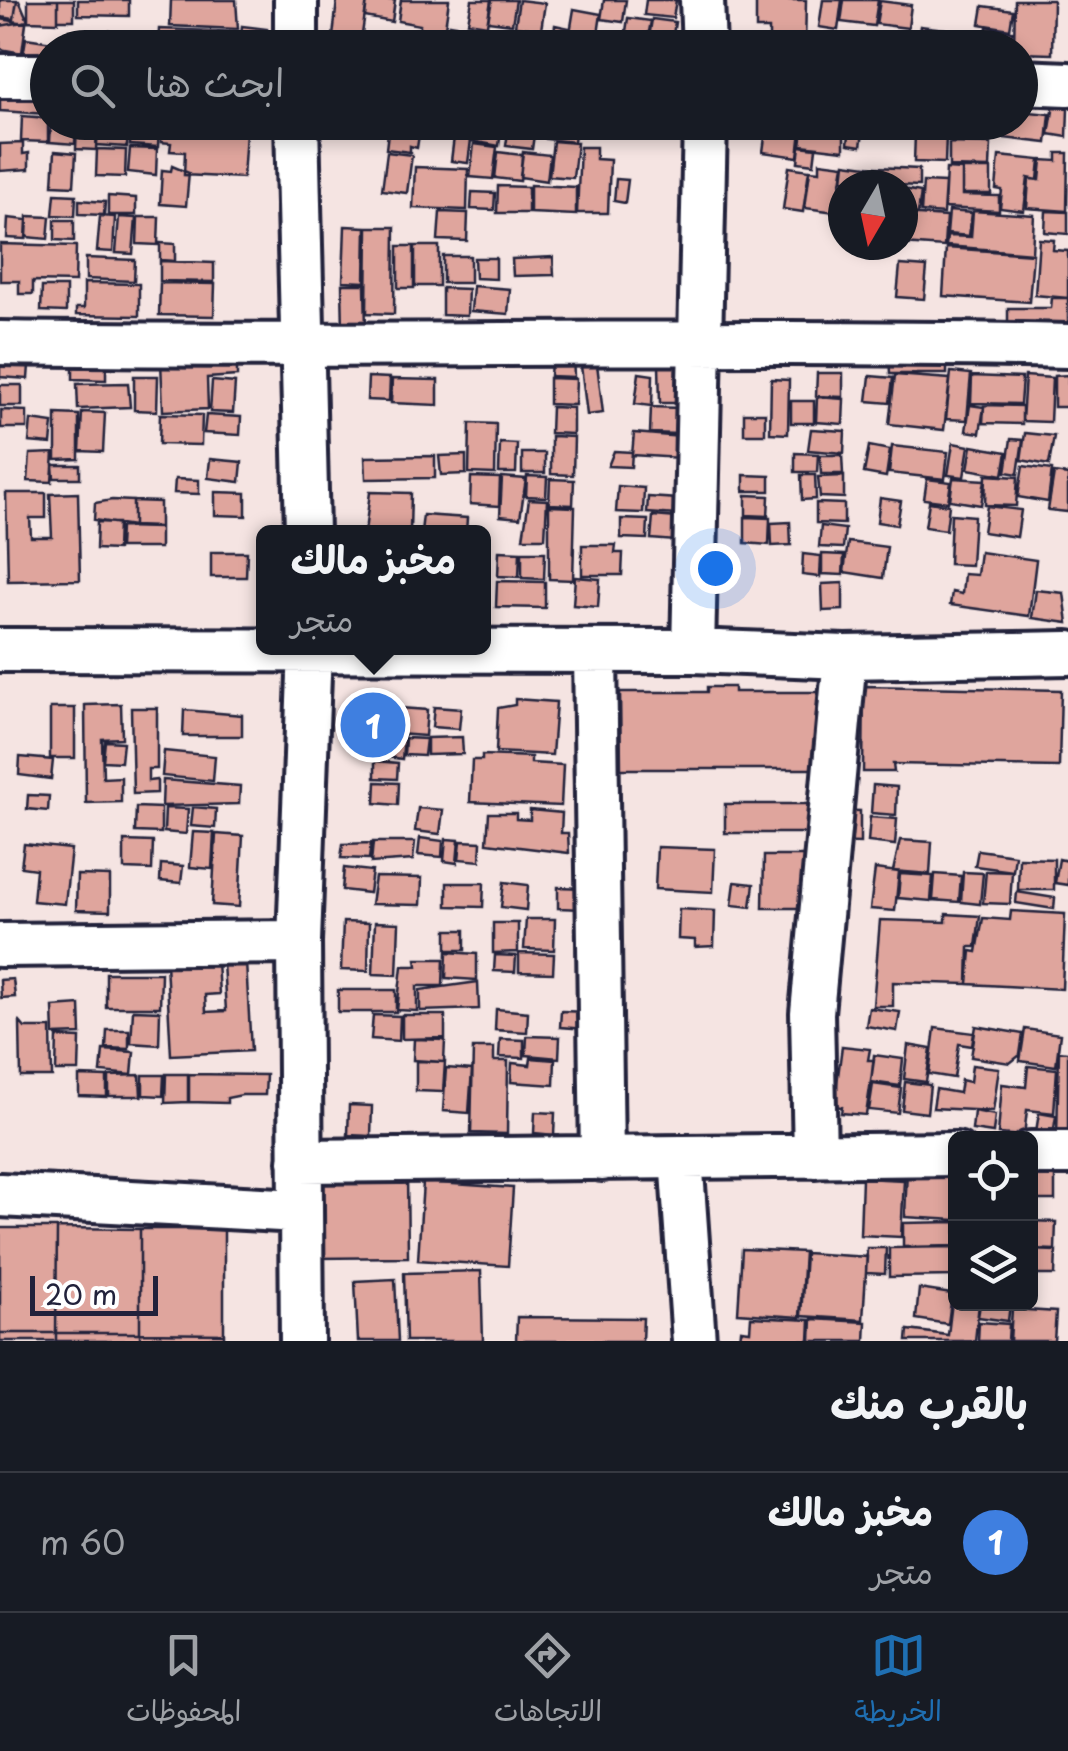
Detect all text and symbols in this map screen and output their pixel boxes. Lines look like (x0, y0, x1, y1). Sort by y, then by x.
search box (30, 30, 1038, 140)
text: ابحث هنا (145, 53, 284, 110)
icon: search (65, 58, 120, 113)
north arrow (828, 170, 918, 260)
popup (256, 525, 491, 655)
text: مخبز مالك (291, 530, 456, 587)
your location (690, 543, 741, 594)
text: متجر (291, 595, 353, 643)
pin: 1 (340, 688, 406, 762)
map controls (948, 1131, 1038, 1311)
button: locate (948, 1131, 1038, 1221)
button: layers (948, 1221, 1038, 1311)
scale bar (30, 1271, 158, 1316)
text: 20 m (45, 1272, 117, 1315)
text: بالقرب منك (830, 1370, 1028, 1433)
text: مخبز مالك (768, 1482, 933, 1539)
text: 60 m (40, 1518, 125, 1566)
text: 1 (988, 1518, 1003, 1566)
text: متجر (870, 1547, 933, 1595)
tab: المحفوظات (126, 1628, 242, 1736)
tab: الاتجاهات (494, 1628, 602, 1736)
tab: الخريطة (854, 1628, 942, 1736)

